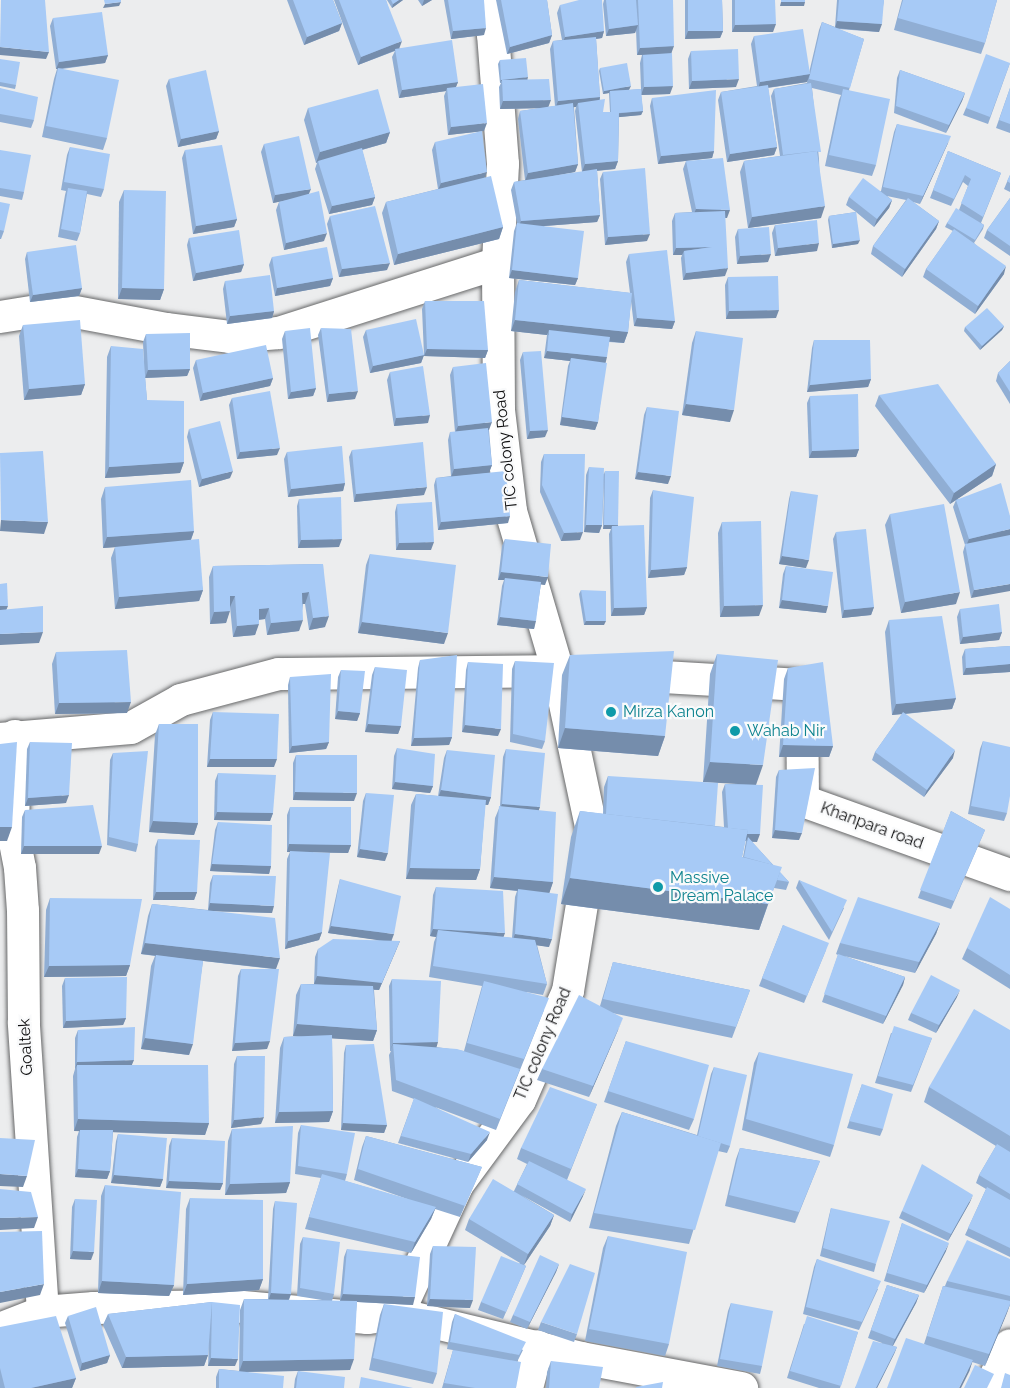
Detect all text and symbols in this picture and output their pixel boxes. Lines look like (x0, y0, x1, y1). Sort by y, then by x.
street label: TIC colony Road (490, 389, 522, 511)
place label: Mirza Kanon (623, 702, 714, 722)
marker: Mirza Kanon (604, 705, 618, 719)
place label: Wahab Nir (747, 721, 825, 741)
marker: Wahab Nir (728, 724, 742, 738)
street label: Khanpara road (818, 798, 926, 854)
place label: Massive Dream Palace (670, 868, 773, 906)
marker: Massive Dream Palace (651, 880, 665, 894)
street label: TIC colony Road (510, 984, 576, 1104)
street label: Goaltek (15, 1018, 37, 1076)

